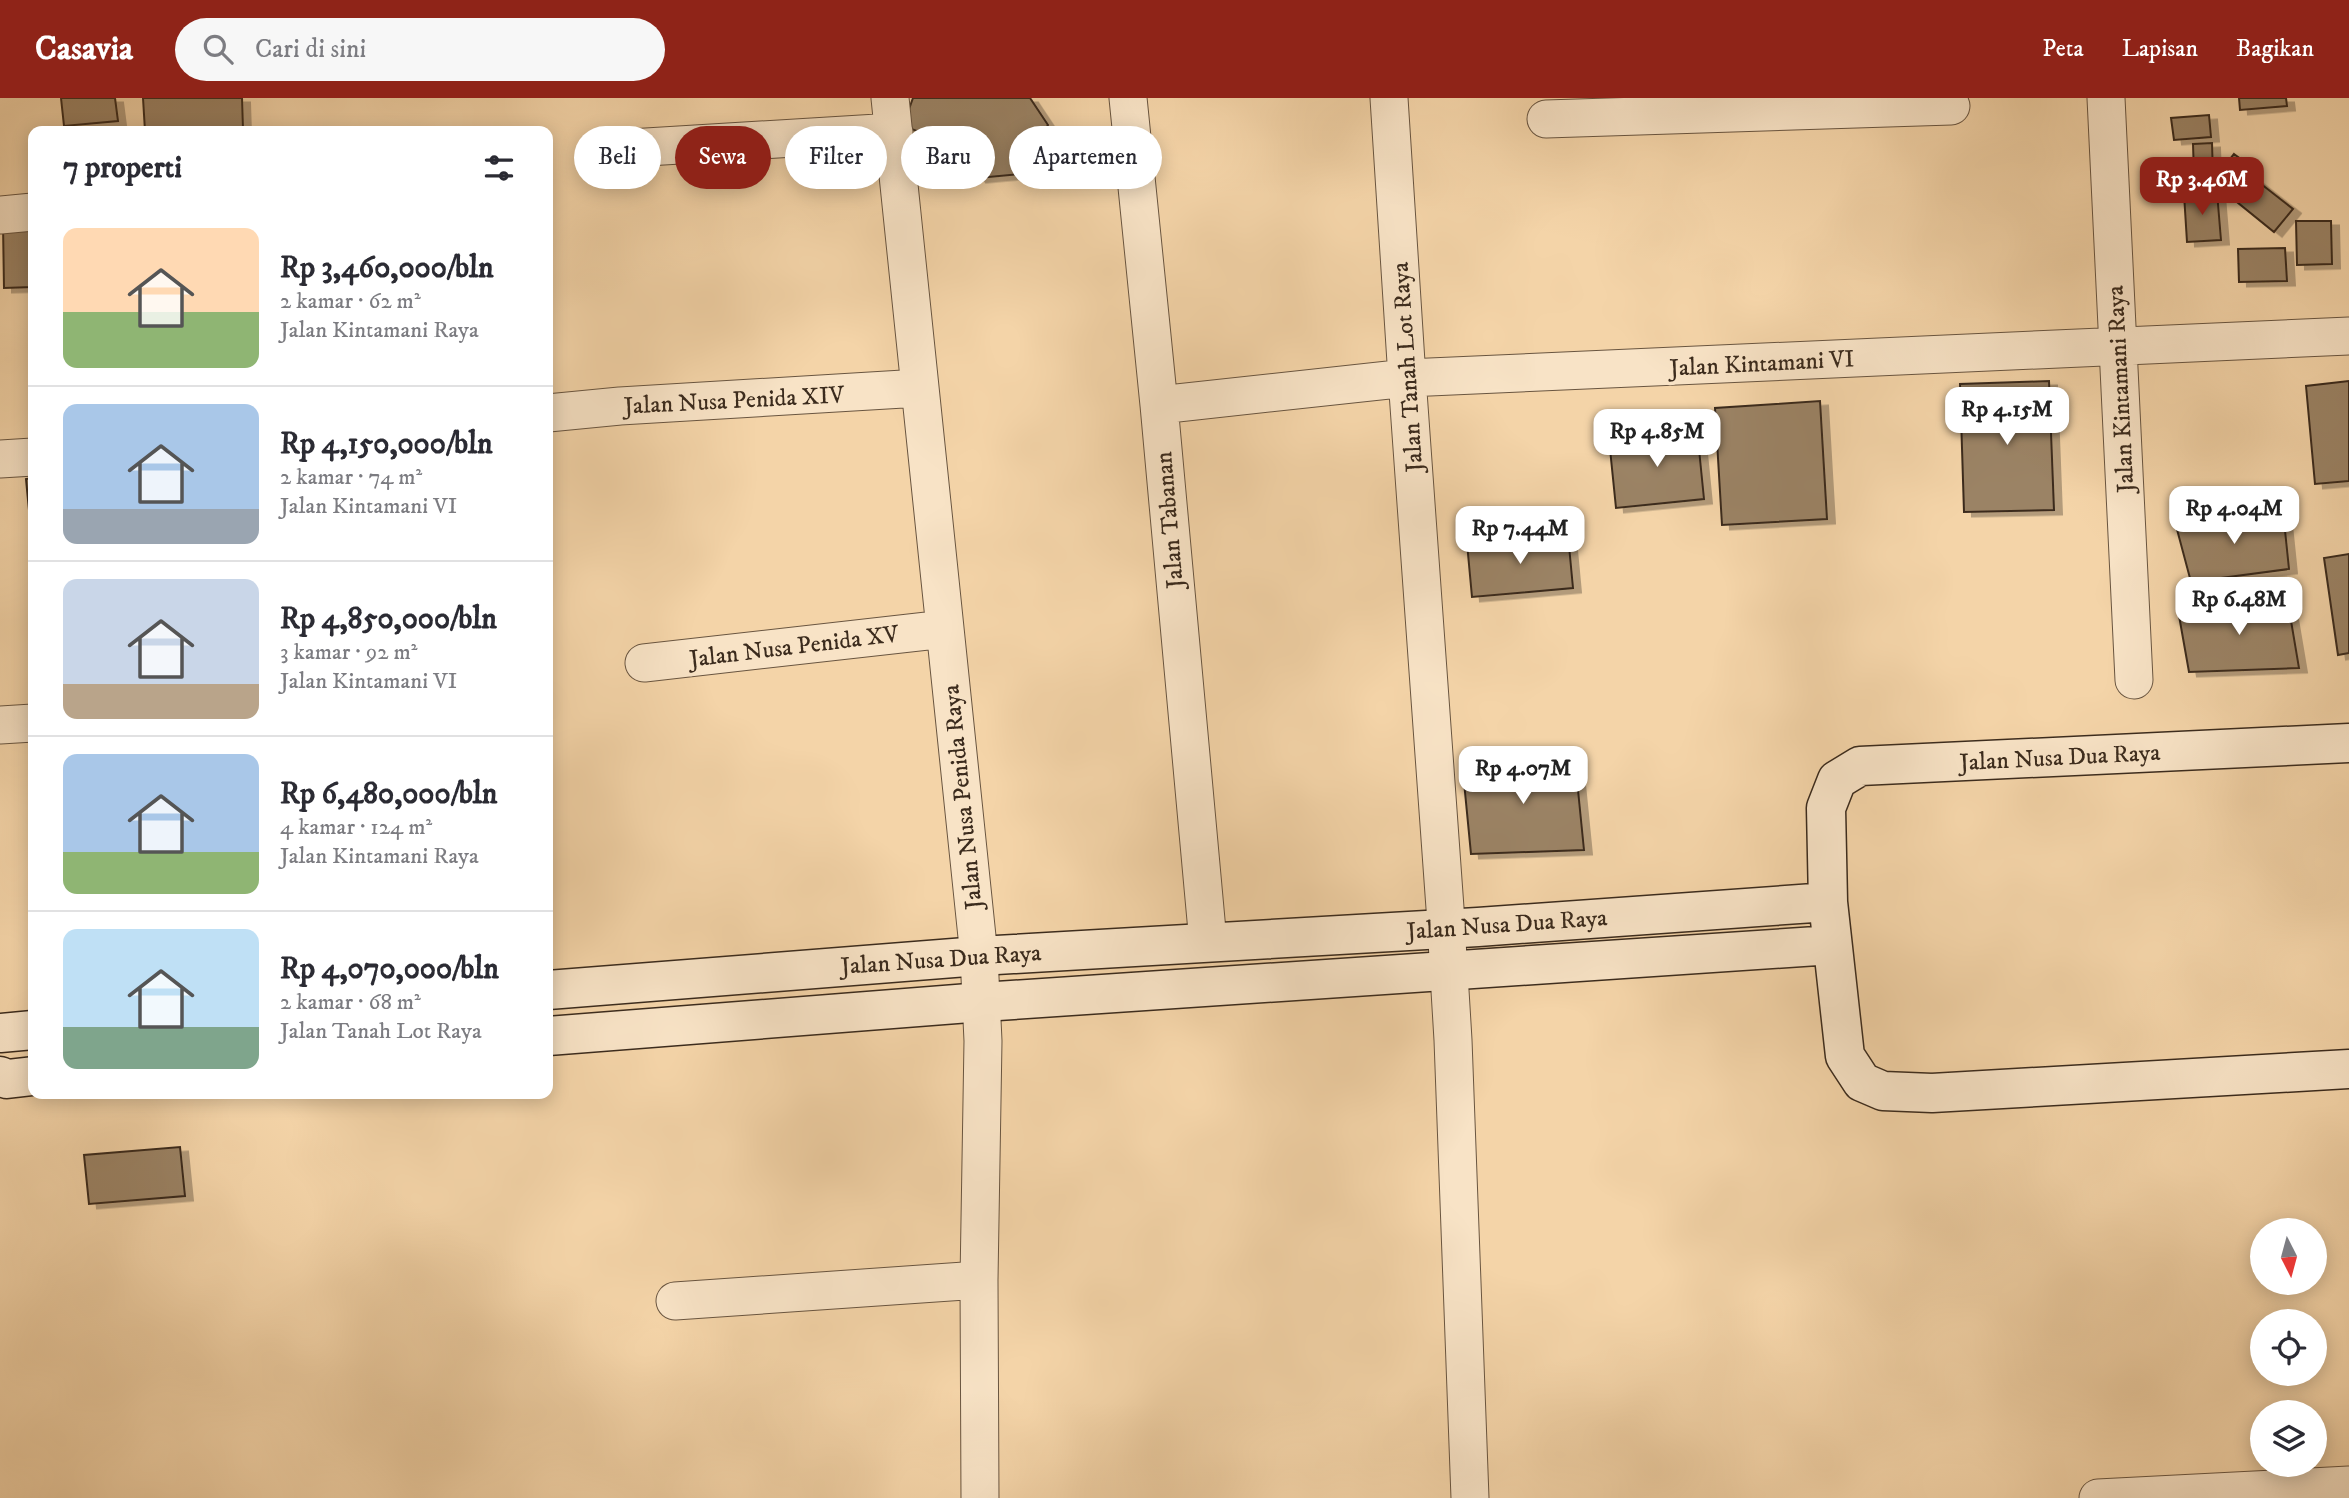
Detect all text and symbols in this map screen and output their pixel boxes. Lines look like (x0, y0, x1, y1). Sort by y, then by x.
search box (175, 18, 665, 81)
text: Casavia (35, 29, 133, 70)
icon: search (199, 30, 237, 68)
text: Cari di sini (255, 33, 366, 66)
text: Peta (2042, 34, 2084, 64)
text: Lapisan (2122, 34, 2198, 64)
text: Bagikan (2236, 34, 2314, 64)
chip: Beli (574, 126, 661, 189)
chip: Sewa (675, 126, 771, 189)
chip: Filter (785, 126, 887, 189)
chip: Baru (901, 126, 995, 189)
chip: Apartemen (1009, 126, 1162, 189)
icon: filters (480, 149, 518, 187)
text: 7 properti (63, 150, 182, 187)
pin: Rp 3.46M (2130, 158, 2274, 217)
text: Rp 3.46M (2156, 165, 2248, 194)
text: Rp 3,460,000/bln (280, 250, 494, 287)
icon: home (119, 256, 203, 340)
street label: Jalan Tanah Lot Raya (1386, 260, 1430, 475)
street label: Jalan Kintamani Raya (2101, 284, 2142, 495)
text: 2 kamar · 62 m² (280, 287, 421, 316)
text: Jalan Kintamani Raya (280, 316, 479, 345)
street label: Jalan Kintamani VI (1667, 344, 1855, 384)
street label: Jalan Nusa Penida XIV (621, 380, 846, 422)
pin: Rp 4.15M (1935, 388, 2079, 447)
text: Rp 4.15M (1961, 395, 2053, 424)
pin: Rp 4.85M (1585, 410, 1729, 469)
text: Rp 4.85M (1610, 417, 1704, 446)
text: Rp 4,150,000/bln (280, 426, 493, 463)
icon: home (119, 432, 203, 516)
street label: Jalan Tabanan (1149, 450, 1191, 592)
text: 2 kamar · 74 m² (280, 463, 422, 492)
pin: Rp 4.04M (2162, 486, 2306, 546)
text: Jalan Kintamani VI (280, 492, 457, 521)
text: Rp 4.04M (2185, 494, 2283, 523)
pin: Rp 7.44M (1448, 506, 1592, 566)
text: Rp 7.44M (1472, 514, 1568, 543)
pin: Rp 6.48M (2167, 578, 2311, 637)
text: Rp 6.48M (2191, 585, 2287, 614)
text: Rp 4,850,000/bln (280, 601, 497, 638)
icon: home (119, 607, 203, 691)
street label: Jalan Nusa Penida XV (686, 619, 901, 675)
text: 3 kamar · 92 m² (280, 638, 417, 667)
text: Jalan Kintamani VI (280, 667, 457, 696)
street label: Jalan Nusa Penida Raya (936, 682, 990, 913)
street label: Jalan Nusa Dua Raya (1957, 738, 2162, 778)
pin: Rp 4.07M (1451, 746, 1595, 806)
text: Rp 4.07M (1475, 754, 1571, 783)
text: Rp 6,480,000/bln (280, 776, 497, 813)
icon: home (119, 782, 203, 866)
text: 4 kamar · 124 m² (280, 813, 432, 842)
text: Jalan Kintamani Raya (280, 842, 479, 871)
street label: Jalan Nusa Dua Raya (1404, 903, 1609, 947)
street label: Jalan Nusa Dua Raya (838, 938, 1043, 982)
text: Rp 4,070,000/bln (280, 951, 499, 988)
icon: home (119, 957, 203, 1041)
text: 2 kamar · 68 m² (280, 988, 421, 1017)
text: Jalan Tanah Lot Raya (280, 1017, 482, 1046)
north arrow (2250, 1218, 2328, 1295)
map controls (2250, 1218, 2327, 1477)
button: locate (2250, 1309, 2327, 1386)
button: layers (2250, 1400, 2327, 1477)

